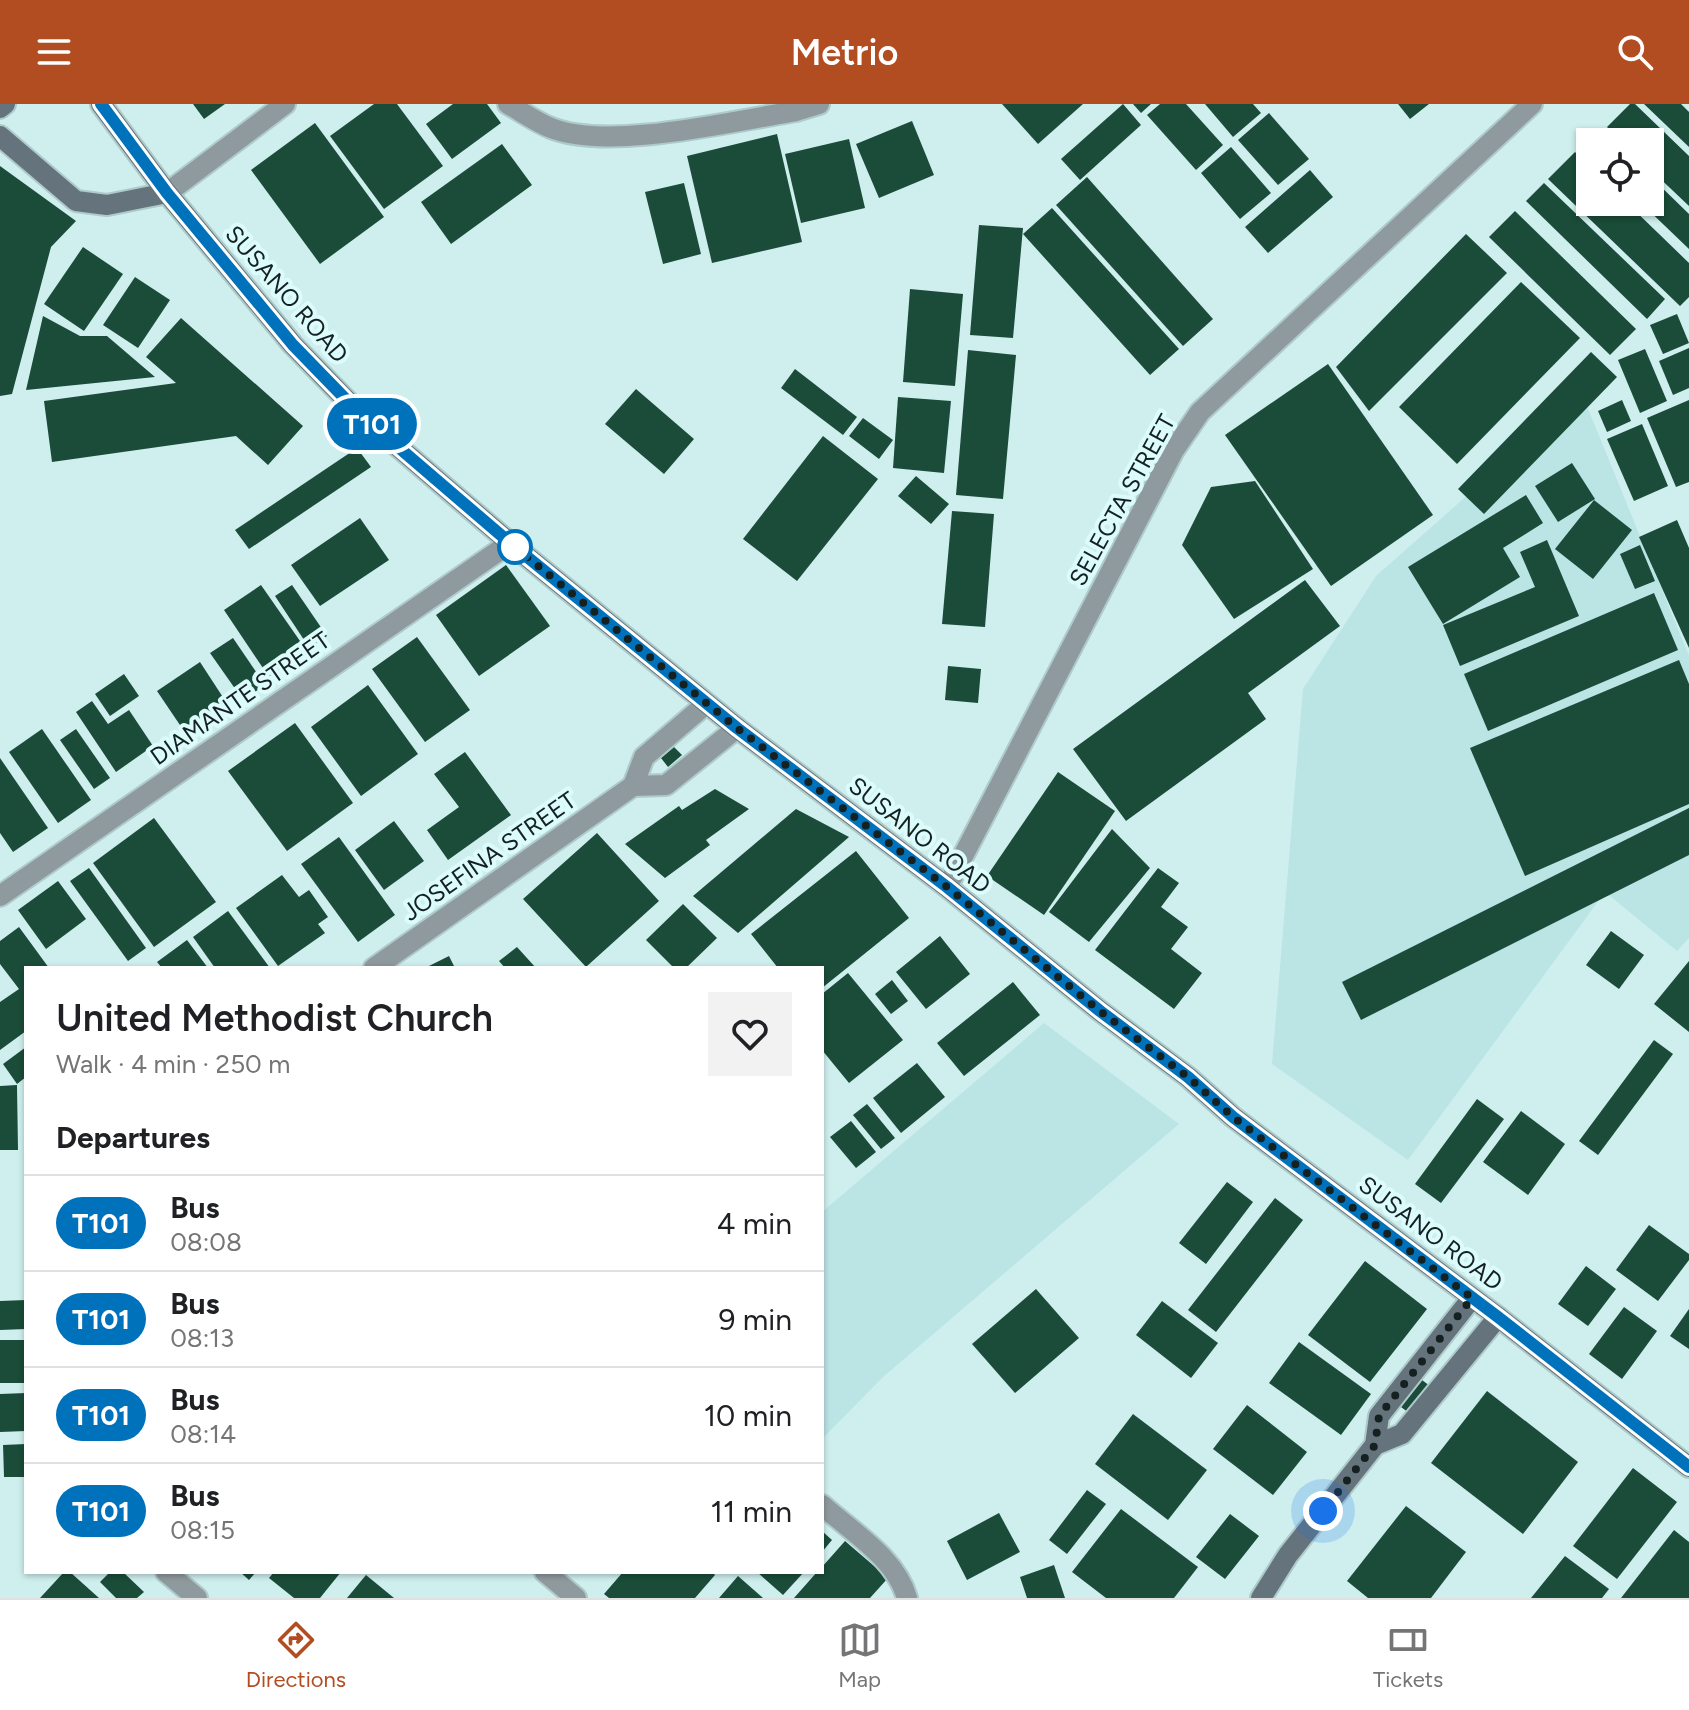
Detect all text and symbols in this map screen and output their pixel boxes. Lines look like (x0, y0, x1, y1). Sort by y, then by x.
icon: menu (32, 30, 76, 74)
icon: search (1613, 30, 1657, 74)
text: Metrio (791, 31, 898, 74)
map controls (1576, 128, 1664, 216)
button: locate (1576, 128, 1664, 216)
street label: SUSANO ROAD (220, 219, 354, 369)
line badge: T101 (316, 398, 428, 450)
text: T101 (343, 407, 401, 441)
street label: SELECTA STREET (1063, 409, 1181, 591)
unlabelled marker (498, 530, 532, 564)
street label: DIAMANTE STREET (145, 625, 335, 771)
street label: SUSANO ROAD (843, 771, 997, 899)
street label: JOSEFINA STREET (397, 785, 581, 927)
button: heart (708, 992, 792, 1076)
text: United Methodist Church (56, 995, 493, 1041)
text: Walk · 4 min · 250 m (56, 1048, 290, 1080)
text: Departures (56, 1119, 210, 1156)
street label: SUSANO ROAD (1353, 1170, 1509, 1296)
text: Bus (170, 1189, 220, 1226)
text: 4 min (717, 1205, 792, 1242)
text: T101 (72, 1206, 130, 1240)
text: 08:08 (170, 1226, 242, 1258)
text: Bus (170, 1285, 220, 1322)
text: 9 min (718, 1301, 792, 1338)
text: T101 (72, 1302, 130, 1336)
text: 08:13 (170, 1322, 234, 1354)
text: Bus (170, 1381, 220, 1418)
text: 10 min (704, 1397, 792, 1434)
text: T101 (72, 1398, 130, 1432)
text: 08:14 (170, 1418, 236, 1450)
text: Bus (170, 1477, 220, 1514)
your location (1303, 1491, 1343, 1531)
text: 11 min (711, 1493, 792, 1530)
text: T101 (72, 1494, 130, 1528)
text: 08:15 (170, 1514, 235, 1546)
tab: Directions (246, 1618, 346, 1693)
tab: Map (838, 1618, 882, 1693)
tab: Tickets (1373, 1618, 1443, 1693)

